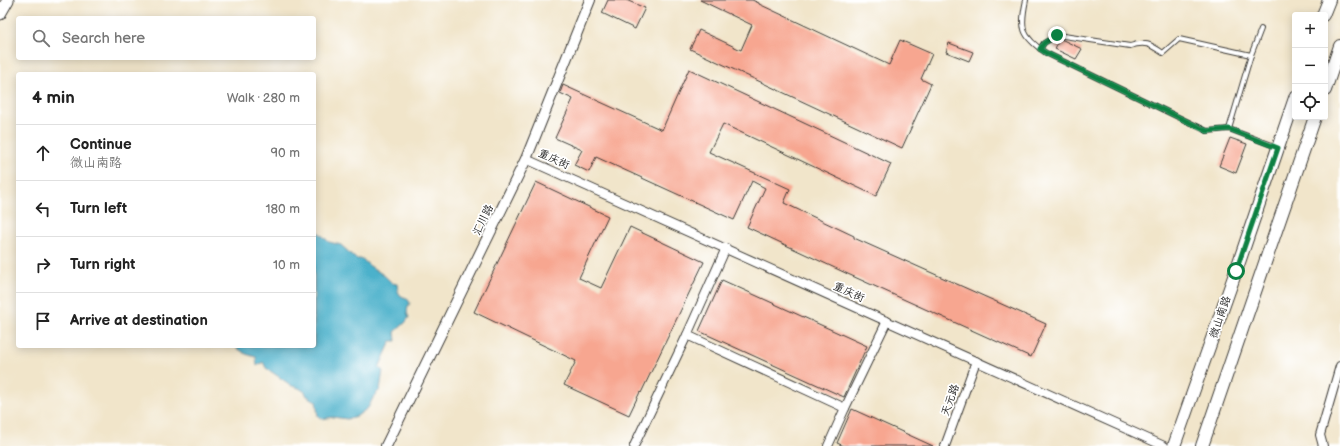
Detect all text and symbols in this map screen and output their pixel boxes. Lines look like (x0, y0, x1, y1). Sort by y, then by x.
map controls (1292, 12, 1328, 120)
button: + (1292, 12, 1328, 48)
search box (16, 16, 316, 60)
route end (1048, 26, 1066, 44)
icon: search (30, 27, 52, 49)
text: Search here (62, 29, 145, 48)
button: − (1292, 48, 1328, 84)
button: locate (1292, 84, 1328, 120)
text: 4 min (32, 88, 75, 108)
text: Walk · 280 m (227, 90, 300, 106)
text: Continue (70, 135, 132, 154)
icon: ahead (32, 142, 54, 164)
text: 90 m (271, 145, 300, 161)
street label: 重庆街 (536, 146, 573, 172)
text: 微山南路 (70, 155, 122, 171)
icon: left (32, 198, 54, 220)
text: Turn left (70, 199, 127, 218)
text: 180 m (265, 201, 300, 217)
street label: 汇川路 (470, 202, 496, 238)
icon: right (32, 254, 54, 276)
text: Turn right (70, 255, 135, 274)
text: 10 m (273, 257, 300, 273)
route start (1227, 262, 1245, 280)
street label: 重庆街 (831, 279, 868, 305)
street label: 微山南路 (1207, 294, 1233, 340)
icon: arrive (32, 310, 54, 332)
text: Arrive at destination (70, 311, 208, 330)
street label: 天元路 (938, 382, 962, 418)

